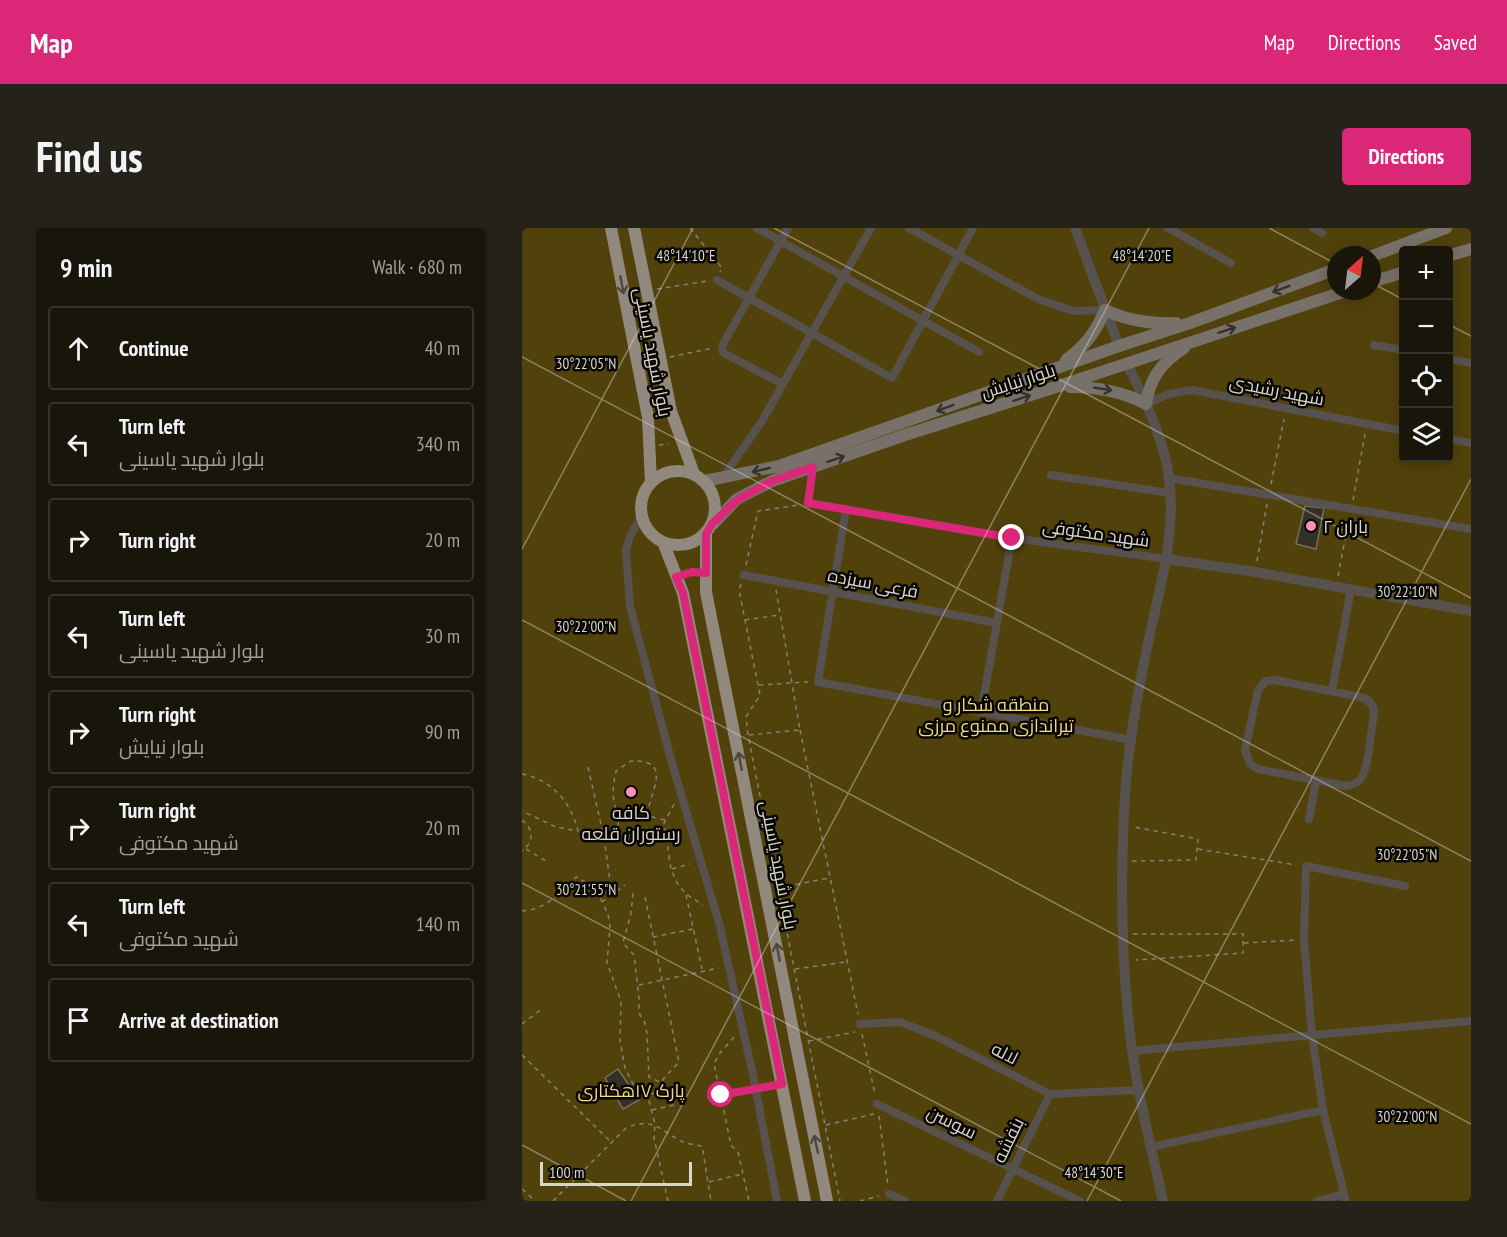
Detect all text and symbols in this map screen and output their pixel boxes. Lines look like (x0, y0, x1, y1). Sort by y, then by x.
text: Map (30, 24, 73, 61)
text: Map (1264, 29, 1295, 56)
text: Directions (1328, 29, 1401, 56)
text: Saved (1434, 29, 1477, 56)
button: Directions (1342, 128, 1471, 185)
text: Find us (36, 129, 143, 184)
text: 48°14'10"E (656, 246, 716, 265)
text: 48°14'20"E (1112, 246, 1172, 265)
north arrow (1327, 246, 1381, 300)
map controls (1399, 246, 1453, 462)
button: + (1399, 246, 1453, 300)
text: 9 min (60, 251, 113, 284)
text: Walk · 680 m (372, 254, 462, 280)
one-way arrow (617, 275, 628, 295)
street label: بلوار شهید یاسینی (629, 285, 677, 419)
one-way arrow (1272, 285, 1291, 296)
button: − (1399, 300, 1453, 354)
one-way arrow (1217, 324, 1236, 335)
icon: ahead (62, 332, 95, 365)
text: Continue (119, 334, 189, 362)
text: 40 m (425, 335, 460, 361)
text: 30°22'05"N (556, 354, 616, 373)
button: locate (1399, 354, 1453, 408)
street label: بلوار نیایش (978, 358, 1058, 404)
street label: شهید رشیدی (1228, 370, 1326, 410)
one-way arrow (1092, 384, 1112, 395)
one-way arrow (1012, 392, 1031, 403)
one-way arrow (936, 404, 955, 415)
button: layers (1399, 408, 1453, 462)
text: Turn left (119, 412, 185, 440)
icon: left (62, 428, 95, 461)
text: 340 m (416, 431, 460, 457)
text: بلوار شهید یاسینی (119, 446, 265, 472)
one-way arrow (826, 452, 845, 463)
one-way arrow (751, 465, 771, 476)
street label: شهید مکتوفی (1041, 514, 1151, 552)
place label: باران ۲ (1323, 515, 1368, 538)
marker: باران ۲ (1304, 519, 1318, 533)
icon: right (62, 524, 95, 557)
route end (998, 524, 1024, 550)
text: Turn right (119, 526, 196, 554)
text: 20 m (425, 527, 460, 553)
street label: فرعی سیزده (826, 563, 920, 603)
text: 30°22'10"N (1377, 582, 1437, 601)
text: Turn left (119, 604, 185, 632)
text: 30°22'00"N (556, 617, 616, 636)
icon: left (62, 620, 95, 653)
text: 30 m (425, 623, 460, 649)
text: بلوار شهید یاسینی (119, 638, 265, 664)
park label: منطقه شکار و تیراندازی ممنوع مرزی (918, 693, 1074, 738)
text: Turn right (119, 700, 196, 728)
icon: right (62, 716, 95, 749)
text: 90 m (425, 719, 460, 745)
text: بلوار نیایش (119, 734, 204, 760)
one-way arrow (734, 752, 745, 771)
marker: کافه رستوران قلعه (624, 785, 638, 799)
text: Turn right (119, 796, 196, 824)
street label: بلوار شهید یاسینی (755, 798, 803, 932)
place label: کافه رستوران قلعه (582, 801, 681, 845)
icon: right (62, 812, 95, 845)
text: 20 m (425, 815, 460, 841)
text: شهید مکتوفی (119, 830, 239, 856)
text: 30°22'05"N (1377, 845, 1437, 864)
text: 30°21'55"N (556, 880, 616, 899)
text: Turn left (119, 892, 185, 920)
icon: left (62, 908, 95, 941)
text: 140 m (416, 911, 460, 937)
text: شهید مکتوفی (119, 926, 239, 952)
one-way arrow (772, 943, 783, 963)
icon: arrive (62, 1004, 95, 1037)
text: Arrive at destination (119, 1006, 279, 1034)
street label: لاله (988, 1037, 1022, 1069)
park label: پارک ۱۷هکتاری (577, 1079, 685, 1103)
route start (707, 1081, 733, 1107)
street label: سوسن (923, 1100, 981, 1144)
text: 30°22'00"N (1377, 1107, 1437, 1126)
street label: بنفشه (987, 1114, 1029, 1166)
one-way arrow (810, 1134, 821, 1154)
scale bar (540, 1159, 692, 1186)
text: 100 m (549, 1162, 584, 1182)
text: 48°14'30"E (1064, 1163, 1124, 1182)

